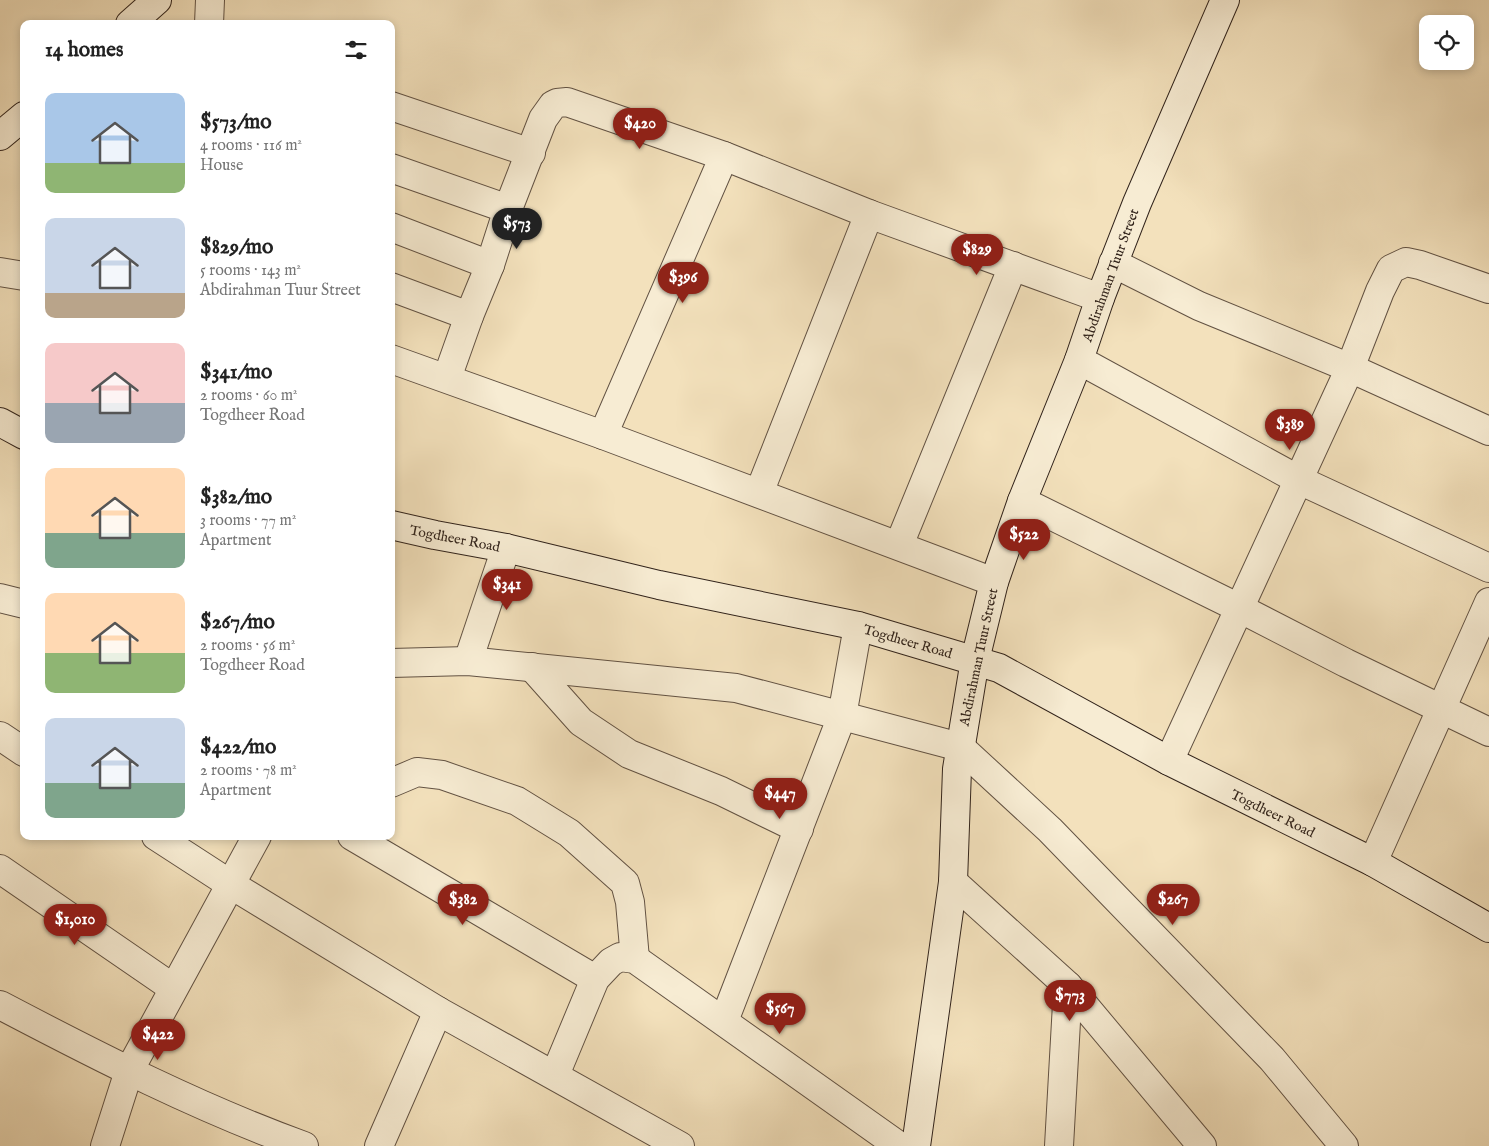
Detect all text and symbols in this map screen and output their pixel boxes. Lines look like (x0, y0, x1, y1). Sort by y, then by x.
map controls (1419, 15, 1474, 70)
button: locate (1419, 15, 1474, 70)
icon: filters (342, 36, 370, 64)
text: 14 homes (45, 37, 123, 64)
pin: $420 (610, 108, 670, 150)
text: $573/mo (200, 109, 272, 136)
icon: home (85, 113, 145, 173)
text: $420 (624, 114, 656, 134)
text: 4 rooms · 116 m² (200, 136, 302, 156)
text: House (200, 156, 243, 176)
street label: Abdirahman Tuur Street (1078, 206, 1144, 345)
pin: $573 (487, 208, 547, 250)
text: $573 (503, 214, 531, 234)
text: $829/mo (200, 234, 273, 261)
pin: $829 (947, 234, 1007, 276)
icon: home (85, 238, 145, 298)
text: $829 (962, 240, 992, 260)
text: 5 rooms · 143 m² (200, 261, 301, 281)
pin: $396 (653, 262, 713, 304)
text: $396 (669, 268, 697, 288)
text: Abdirahman Tuur Street (200, 281, 361, 301)
text: $341/mo (200, 359, 272, 386)
icon: home (85, 363, 145, 423)
text: 2 rooms · 60 m² (200, 386, 298, 406)
text: Togdheer Road (200, 406, 305, 426)
pin: $389 (1260, 408, 1320, 451)
text: $389 (1276, 415, 1304, 435)
text: $382/mo (200, 484, 272, 511)
icon: home (85, 488, 145, 548)
text: 3 rooms · 77 m² (200, 511, 296, 531)
pin: $522 (994, 518, 1054, 561)
street label: Togdheer Road (408, 521, 502, 557)
text: $522 (1009, 525, 1039, 545)
text: Apartment (200, 531, 271, 551)
pin: $341 (477, 568, 537, 611)
text: $341 (493, 575, 521, 595)
street label: Abdirahman Tuur Street (955, 586, 1002, 729)
text: $267/mo (200, 609, 275, 636)
icon: home (85, 613, 145, 673)
street label: Togdheer Road (861, 621, 955, 663)
text: 2 rooms · 56 m² (200, 636, 295, 656)
text: Togdheer Road (200, 656, 305, 676)
text: $422/mo (200, 734, 276, 761)
icon: home (85, 738, 145, 798)
text: 2 rooms · 78 m² (200, 761, 297, 781)
pin: $447 (750, 778, 810, 820)
text: Apartment (200, 781, 271, 801)
text: $447 (764, 784, 796, 804)
street label: Togdheer Road (1227, 786, 1318, 842)
pin: $382 (433, 884, 493, 926)
pin: $267 (1143, 884, 1203, 926)
text: $382 (449, 890, 477, 910)
text: $267 (1158, 890, 1188, 910)
pin: $1,010 (34, 904, 116, 946)
text: $1,010 (55, 910, 95, 930)
pin: $773 (1040, 980, 1100, 1022)
text: $773 (1055, 986, 1085, 1006)
pin: $567 (750, 992, 810, 1035)
text: $567 (766, 999, 794, 1019)
pin: $422 (128, 1018, 188, 1061)
text: $422 (142, 1025, 174, 1045)

